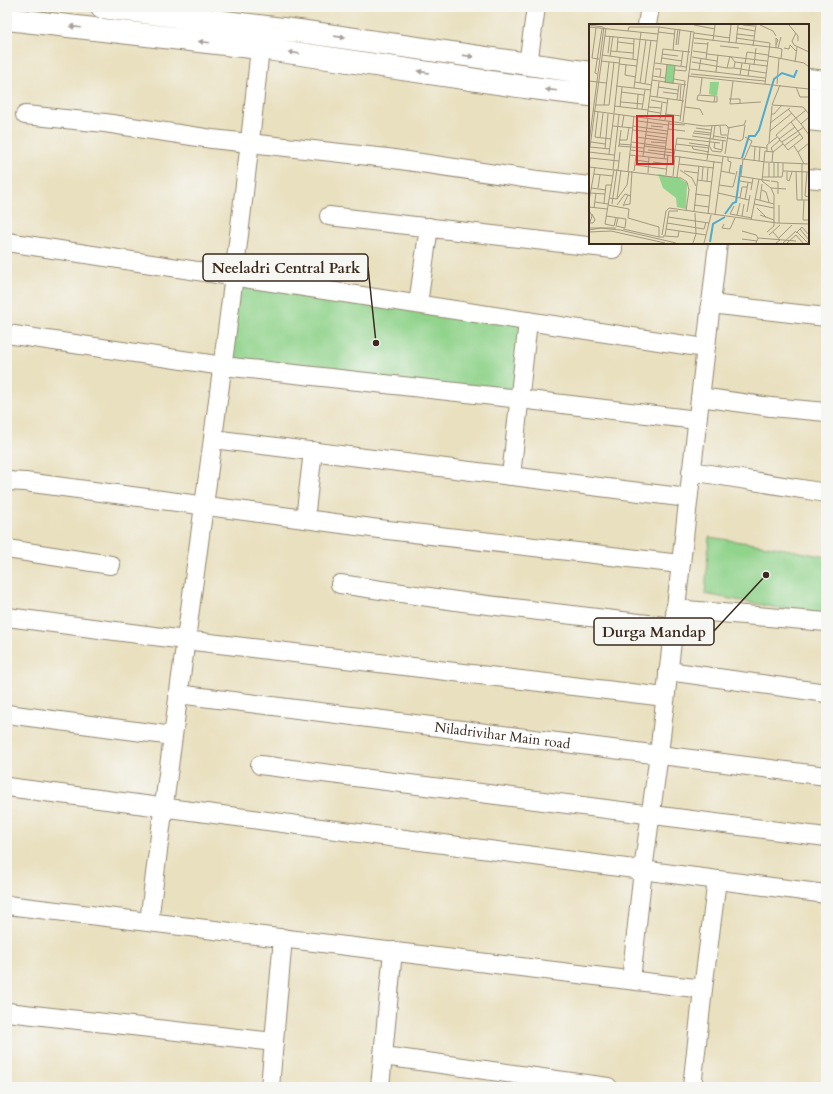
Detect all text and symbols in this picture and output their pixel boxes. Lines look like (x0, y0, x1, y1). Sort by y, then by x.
one-way arrow (69, 24, 81, 30)
inset map (589, 24, 809, 244)
one-way arrow (334, 34, 346, 40)
one-way arrow (198, 39, 210, 45)
one-way arrow (288, 50, 300, 56)
one-way arrow (462, 53, 474, 59)
one-way arrow (416, 69, 429, 75)
one-way arrow (545, 87, 557, 93)
callout: Neeladri Central Park (203, 254, 368, 281)
text: Neeladri Central Park (212, 258, 361, 278)
callout: Durga Mandap (594, 618, 714, 645)
text: Durga Mandap (602, 622, 706, 642)
street label: Niladrivihar Main road (433, 717, 572, 753)

